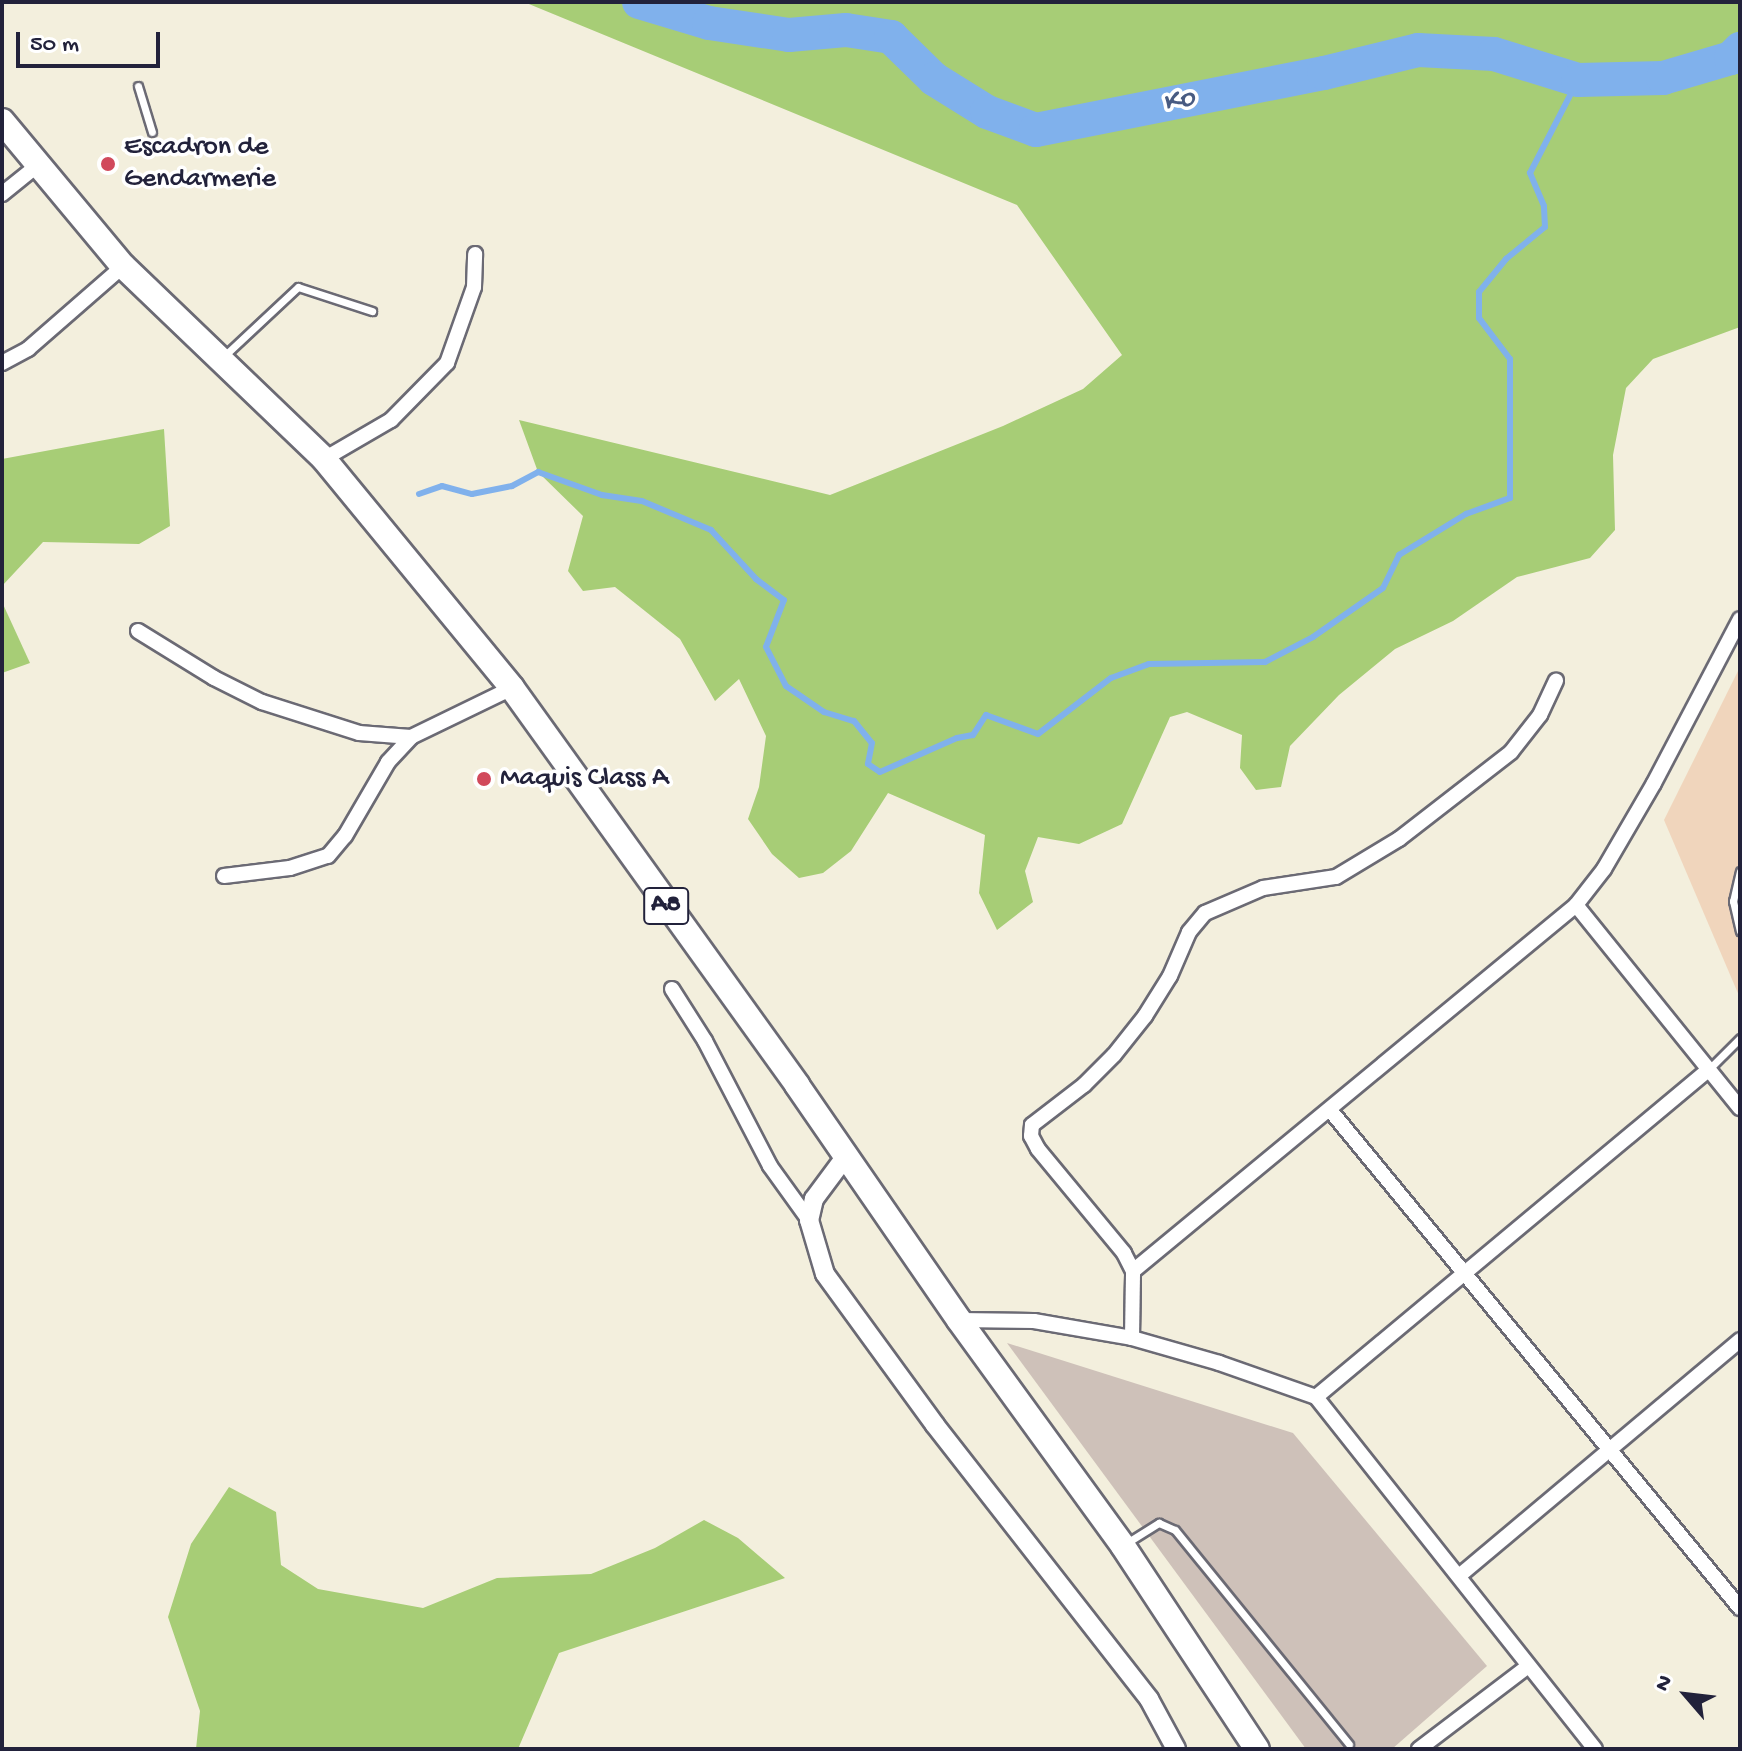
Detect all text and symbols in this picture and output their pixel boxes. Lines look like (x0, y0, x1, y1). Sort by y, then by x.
scale bar (20, 16, 164, 66)
text: 50 m (30, 31, 79, 60)
water label: Ko (1160, 81, 1198, 123)
place label: Escadron de Gendarmerie (124, 131, 276, 197)
marker: Escadron de Gendarmerie (99, 155, 117, 173)
place label: Maquis Class A (500, 762, 669, 796)
marker: Maquis Class A (475, 770, 493, 788)
road number: A8 (642, 884, 690, 928)
north arrow (1646, 1655, 1726, 1735)
text: N (1650, 1671, 1680, 1696)

